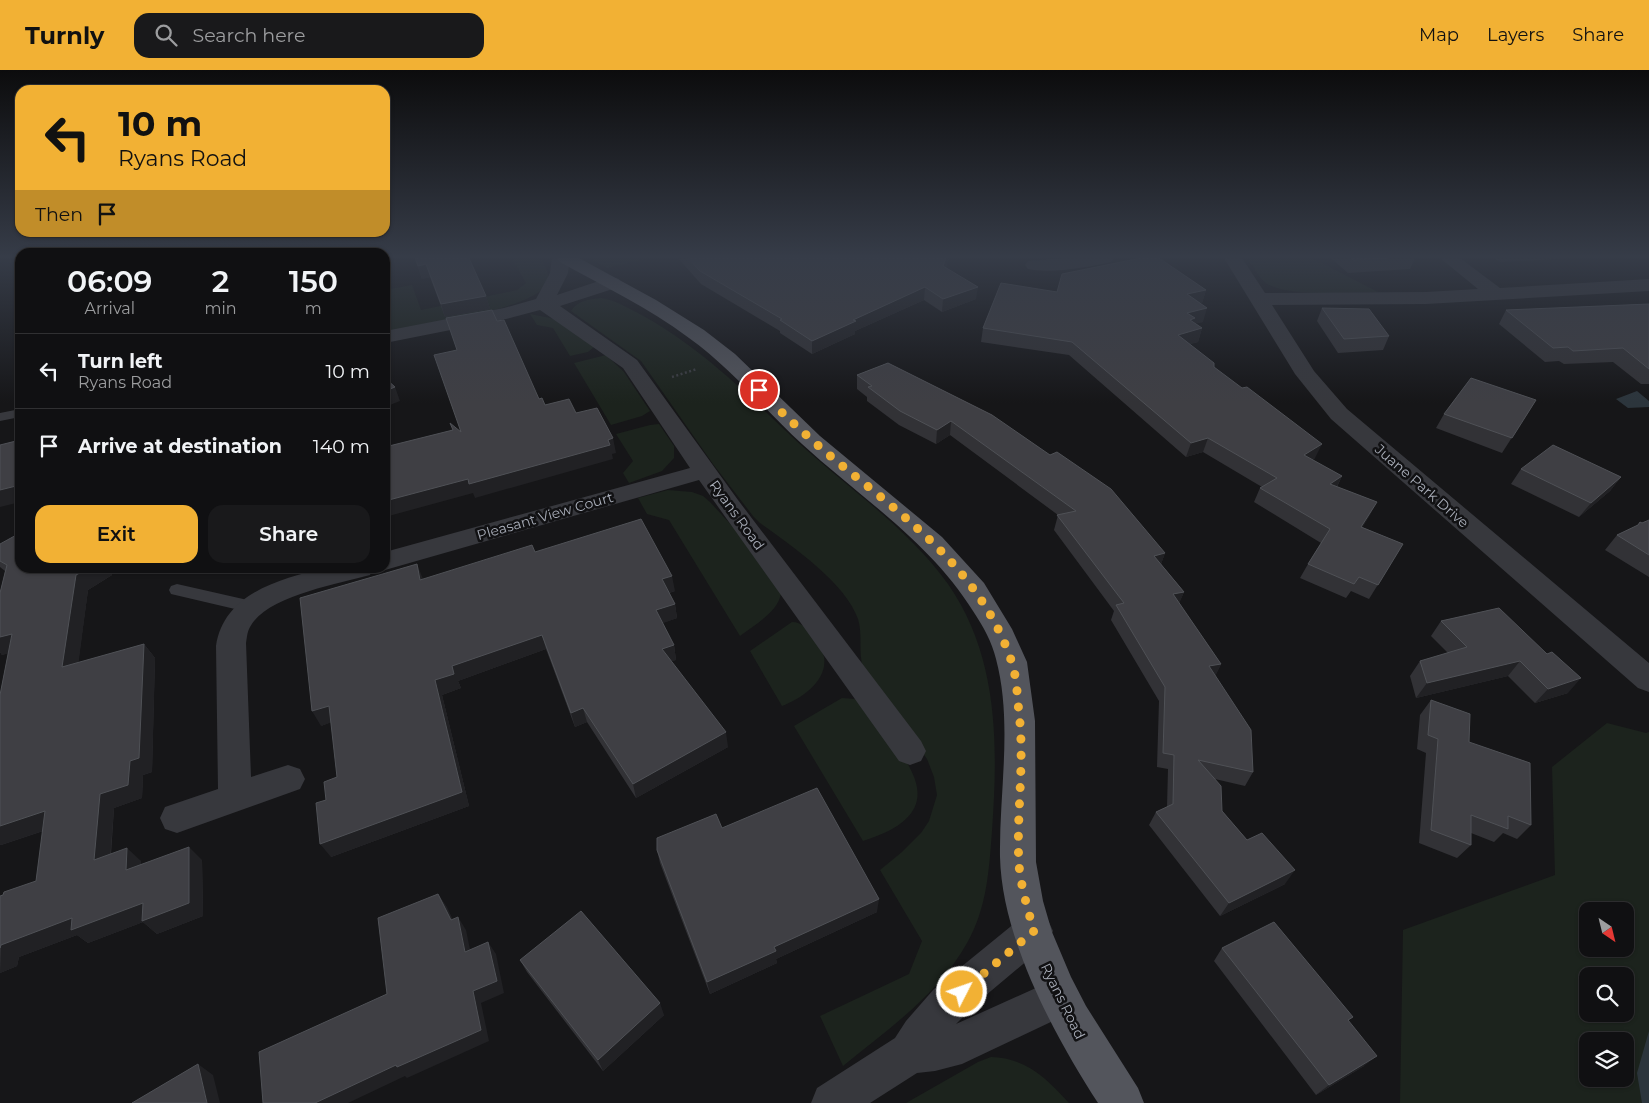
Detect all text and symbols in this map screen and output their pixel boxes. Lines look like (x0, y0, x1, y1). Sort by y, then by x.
search box (134, 13, 484, 58)
text: Turnly (25, 21, 104, 50)
icon: search (152, 21, 180, 49)
text: Search here (192, 24, 305, 47)
text: Map (1419, 24, 1459, 46)
text: Layers (1487, 24, 1544, 46)
text: Share (1572, 24, 1624, 46)
text: 10 m (118, 102, 202, 145)
icon: left (35, 105, 100, 170)
text: Ryans Road (118, 145, 247, 172)
icon: arrive (93, 200, 121, 228)
text: Then (35, 203, 83, 226)
text: 06:09 (67, 263, 152, 300)
text: 2 (212, 263, 229, 300)
text: 150 (289, 263, 338, 300)
text: Arrival (85, 299, 135, 318)
text: min (205, 299, 237, 318)
text: m (305, 299, 322, 318)
text: Turn left (78, 350, 163, 373)
icon: left (35, 357, 63, 385)
text: 10 m (325, 360, 370, 383)
pin (738, 369, 780, 411)
text: Ryans Road (78, 373, 172, 392)
icon: arrive (745, 376, 773, 404)
icon: arrive (35, 432, 63, 460)
text: Arrive at destination (78, 435, 282, 458)
text: 140 m (313, 435, 370, 458)
street label: Juane Park Drive (1371, 440, 1473, 532)
street label: Ryans Road (706, 476, 768, 554)
street label: Pleasant View Court (475, 488, 616, 544)
button: Exit (35, 505, 198, 563)
button: Share (208, 505, 370, 563)
north arrow (1579, 902, 1634, 958)
map controls (1579, 902, 1634, 1087)
street label: Ryans Road (1037, 960, 1089, 1042)
position arrow (935, 965, 987, 1017)
button: search (1579, 967, 1634, 1022)
button: layers (1579, 1032, 1634, 1087)

